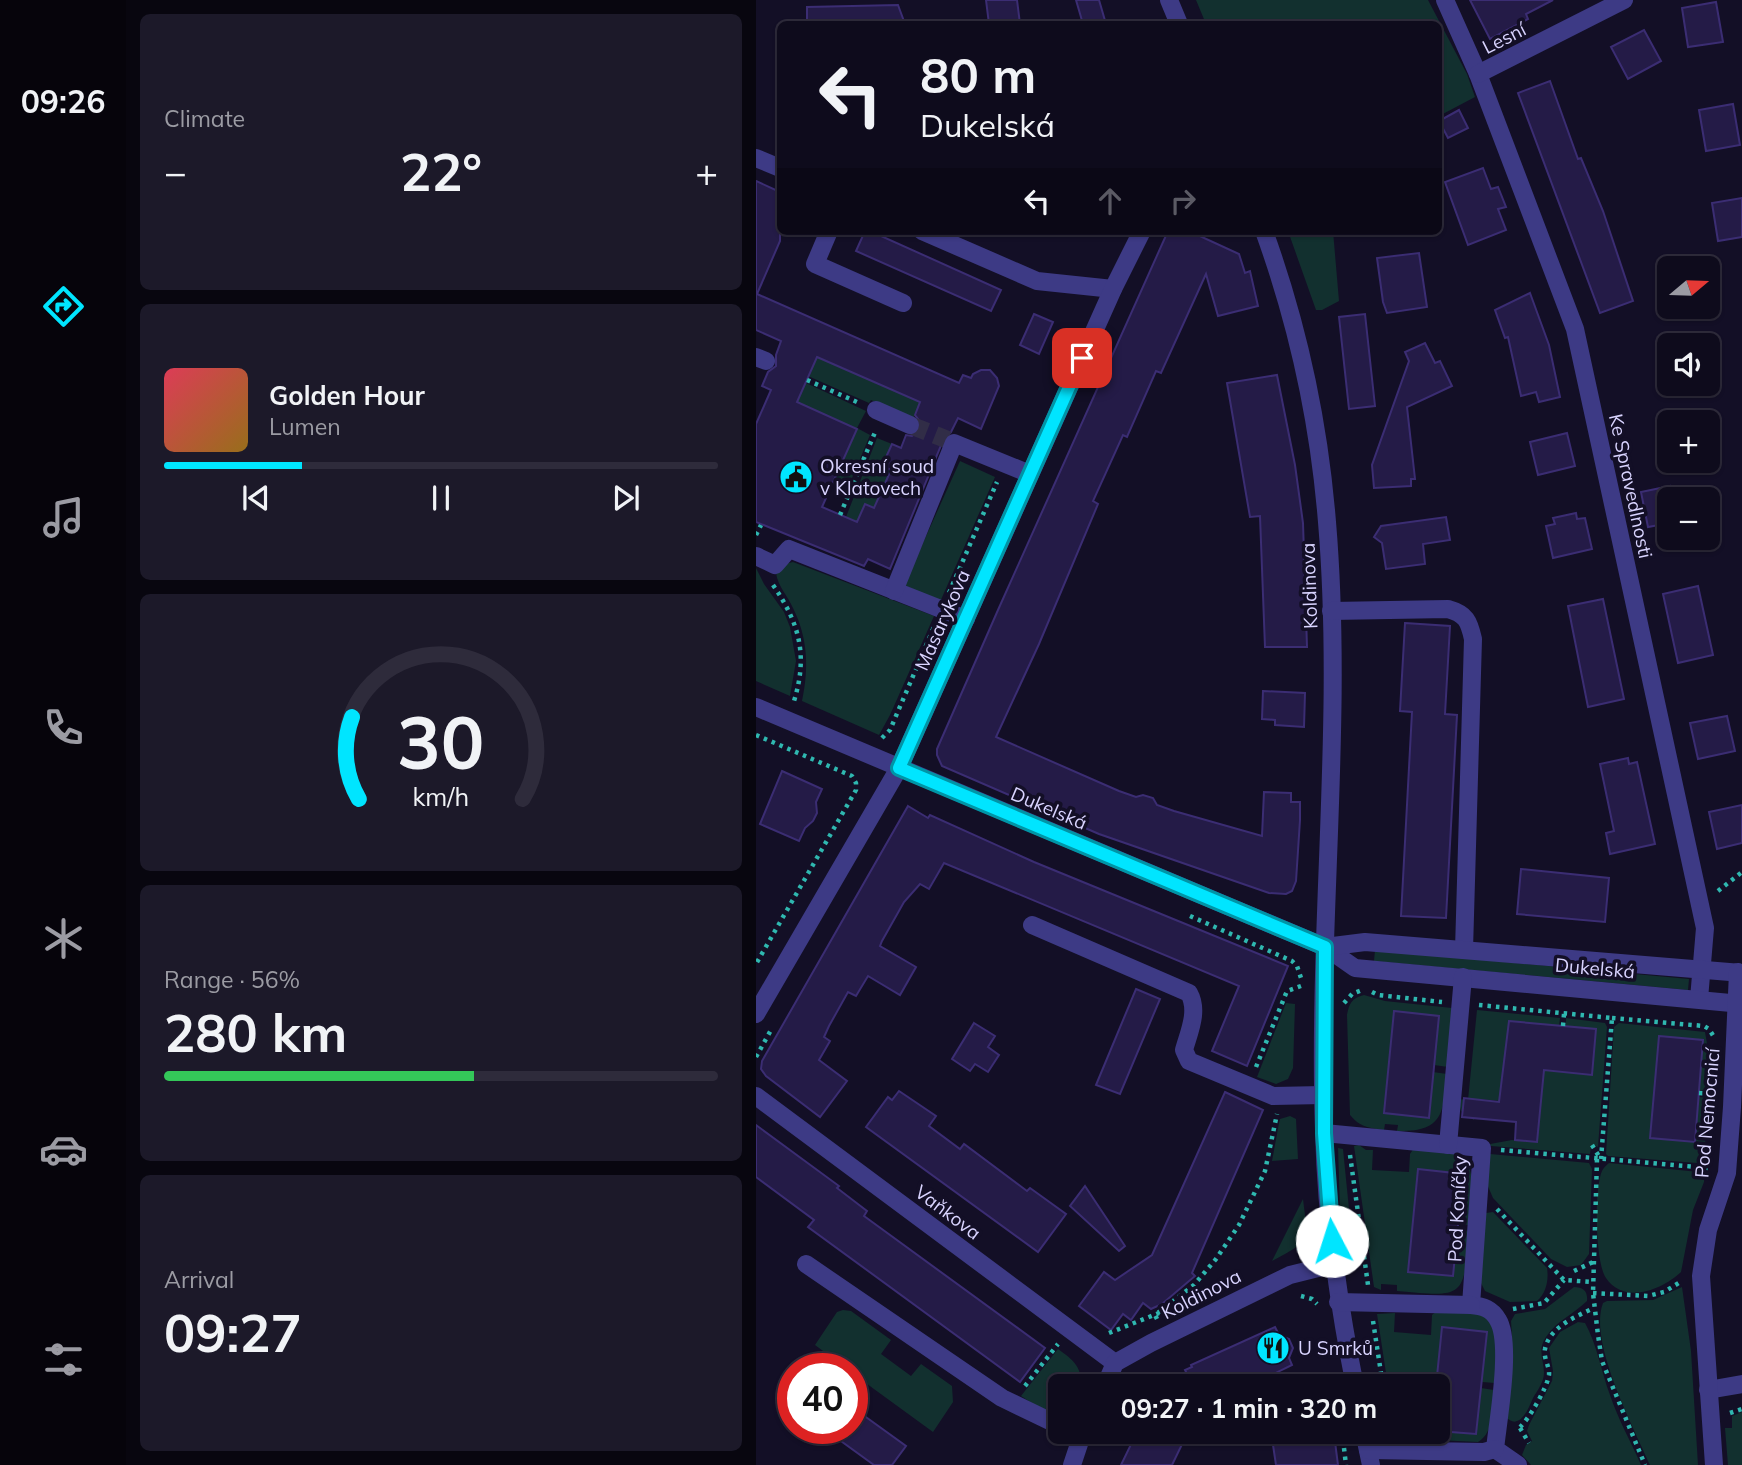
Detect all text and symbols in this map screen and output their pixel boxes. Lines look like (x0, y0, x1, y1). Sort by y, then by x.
street label: Lesní (1478, 16, 1531, 59)
text: 80 m (920, 44, 1036, 105)
icon: left (805, 49, 896, 140)
text: 09:26 (21, 81, 105, 121)
text: Climate (164, 104, 245, 133)
text: Dukelská (920, 105, 1055, 145)
text: 22° (400, 139, 482, 204)
text: − (164, 148, 187, 196)
text: + (695, 148, 718, 196)
icon: left (1018, 182, 1056, 220)
icon: ahead (1091, 182, 1129, 220)
icon: right (1164, 182, 1202, 220)
north arrow (1657, 256, 1720, 318)
map controls (1657, 256, 1720, 550)
icon: directions (39, 282, 88, 331)
pin (1052, 328, 1112, 388)
button: sound (1657, 333, 1720, 396)
icon: arrive (1063, 339, 1101, 377)
text: Golden Hour (269, 379, 425, 412)
button: + (1657, 410, 1720, 473)
text: Lumen (269, 412, 341, 441)
street label: Ke Spravedlnosti (1604, 412, 1658, 560)
place label: Okresní soud v Klatovech (820, 454, 934, 500)
public building icon: Okresní soud v Klatovech (777, 458, 815, 496)
icon: previous (237, 479, 275, 517)
icon: pause (422, 479, 460, 517)
icon: next (607, 479, 645, 517)
button: − (1657, 487, 1720, 550)
icon: music (39, 493, 88, 542)
street label: Koldinova (1296, 542, 1322, 630)
street label: Masarykova (909, 566, 975, 674)
text: 30 (397, 696, 485, 787)
icon: phone (39, 703, 88, 752)
text: km/h (413, 780, 469, 811)
street label: Dukelská (1007, 781, 1091, 835)
icon: climate (39, 914, 88, 963)
street label: Dukelská (1554, 953, 1636, 983)
text: Range · 56% (164, 965, 300, 994)
text: 280 km (164, 1000, 347, 1065)
street label: Pod Nemocnicí (1689, 1046, 1725, 1179)
icon: car (39, 1125, 88, 1174)
street label: Pod Koníčky (1442, 1155, 1472, 1263)
street label: Vaňkova (910, 1179, 986, 1245)
position arrow (1295, 1204, 1369, 1278)
street label: Koldinova (1157, 1264, 1245, 1324)
text: Arrival (164, 1265, 234, 1294)
text: 09:27 (164, 1300, 302, 1365)
restaurant icon: U Smrků (1254, 1329, 1292, 1367)
icon: filters (39, 1335, 88, 1384)
place label: U Smrků (1298, 1336, 1373, 1360)
speed limit sign: 40 (777, 1353, 868, 1444)
text: 09:27 · 1 min · 320 m (1121, 1392, 1377, 1425)

